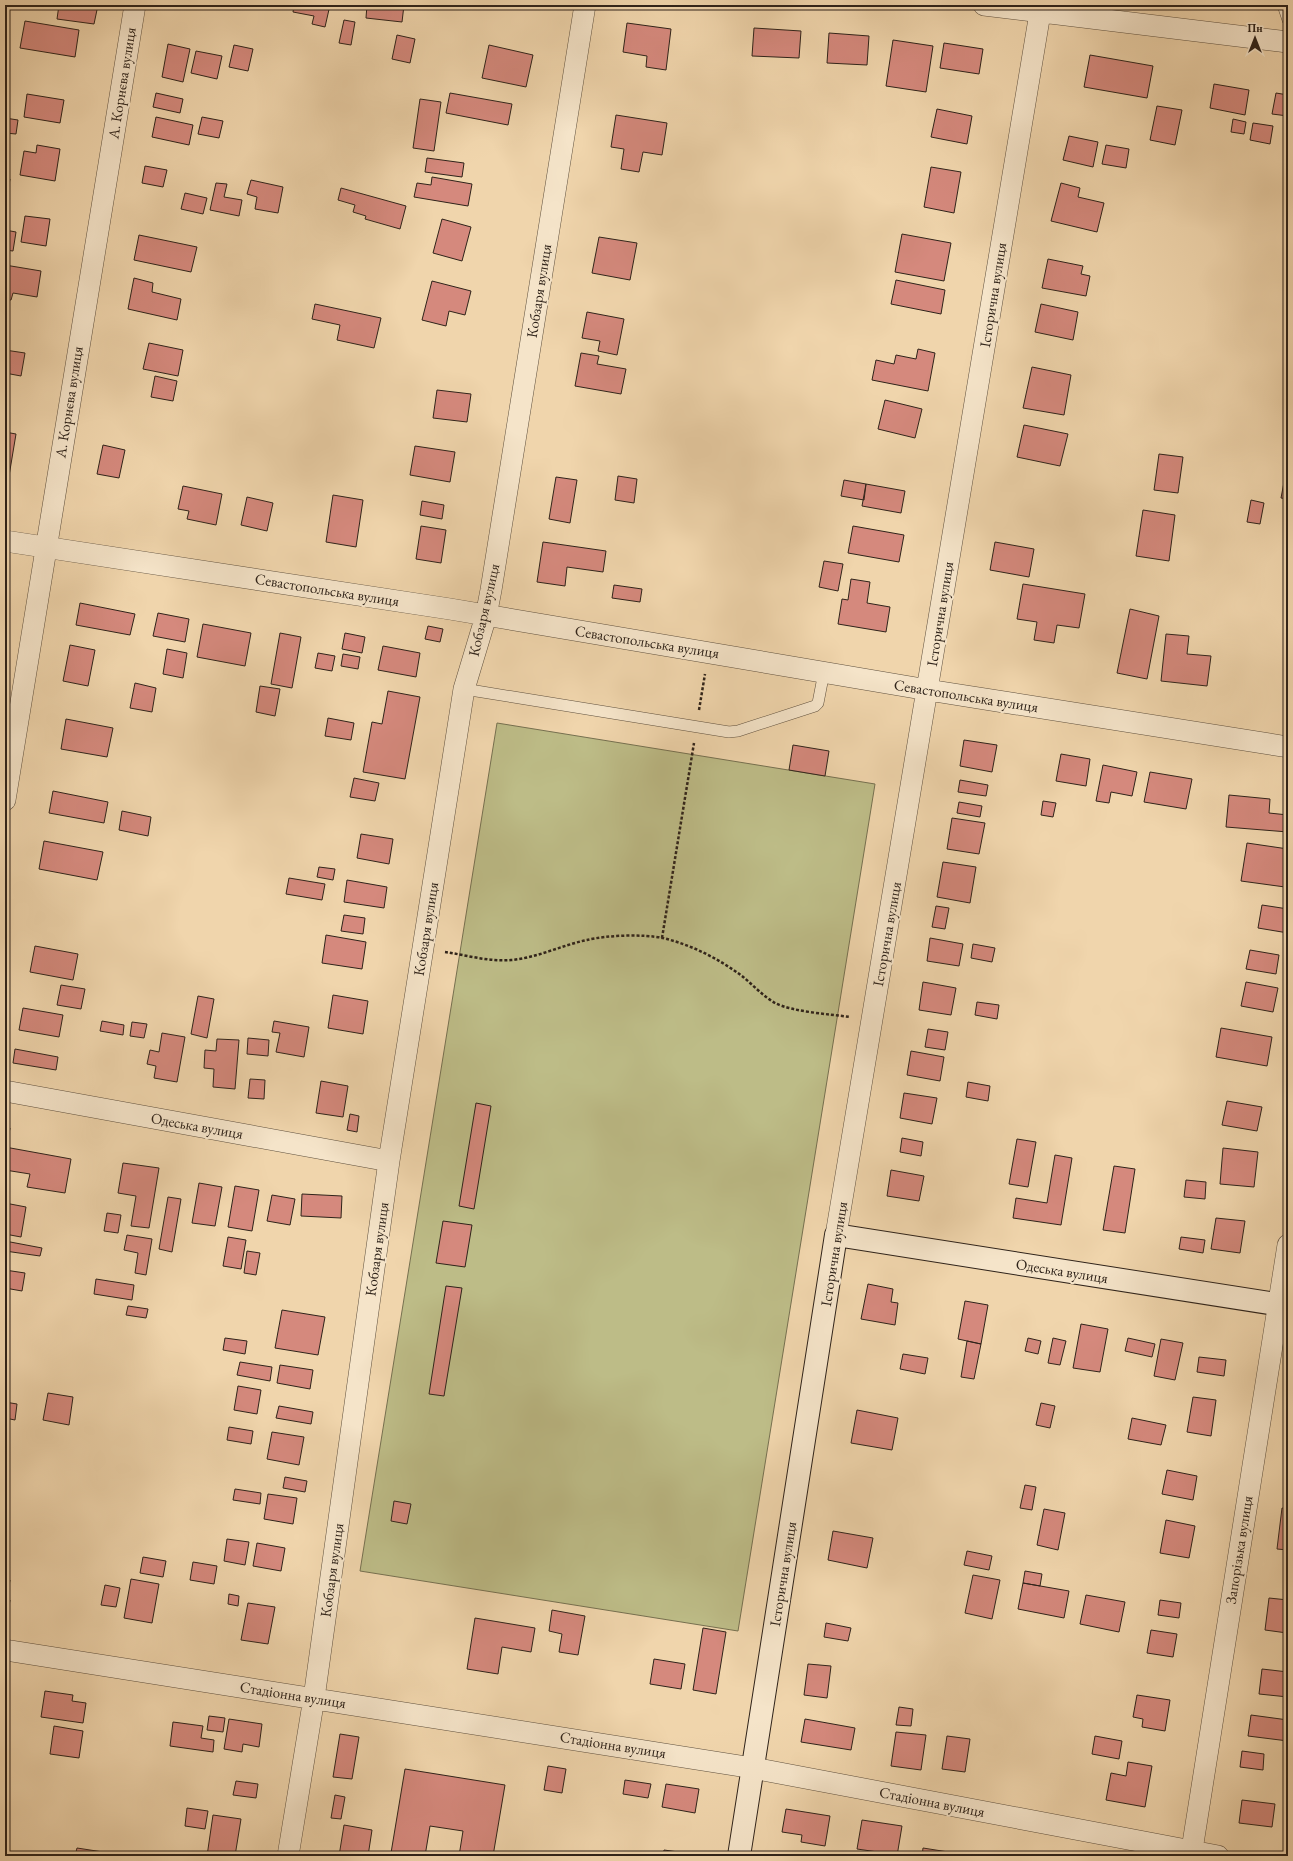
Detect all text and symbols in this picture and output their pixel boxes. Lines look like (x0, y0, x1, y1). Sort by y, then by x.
north arrow (1235, 18, 1275, 58)
text: Пн (1247, 21, 1263, 35)
street label: А. Корнєва вулиця (103, 26, 140, 141)
street label: Історична вулиця (975, 241, 1010, 349)
street label: Кобзаря вулиця (522, 242, 555, 339)
street label: А. Корнєва вулиця (50, 345, 87, 460)
street label: Історична вулиця (922, 560, 957, 668)
street label: Кобзаря вулиця (464, 561, 503, 658)
street label: Севастопольська вулиця (254, 569, 401, 610)
street label: Севастопольська вулиця (574, 621, 721, 662)
street label: Севастопольська вулиця (893, 675, 1040, 716)
street label: Кобзаря вулиця (409, 880, 442, 977)
street label: Історична вулиця (868, 880, 905, 988)
street label: Одеська вулиця (150, 1108, 245, 1143)
street label: Кобзаря вулиця (361, 1200, 393, 1297)
street label: Історична вулиця (816, 1200, 851, 1308)
street label: Одеська вулиця (1015, 1254, 1110, 1287)
street label: Запорізька вулиця (1221, 1494, 1256, 1605)
street label: Історична вулиця (765, 1520, 800, 1628)
street label: Кобзаря вулиця (316, 1521, 348, 1618)
street label: Стадіонна вулиця (239, 1677, 348, 1712)
street label: Стадіонна вулиця (559, 1727, 668, 1762)
street label: Стадіонна вулиця (878, 1782, 987, 1821)

